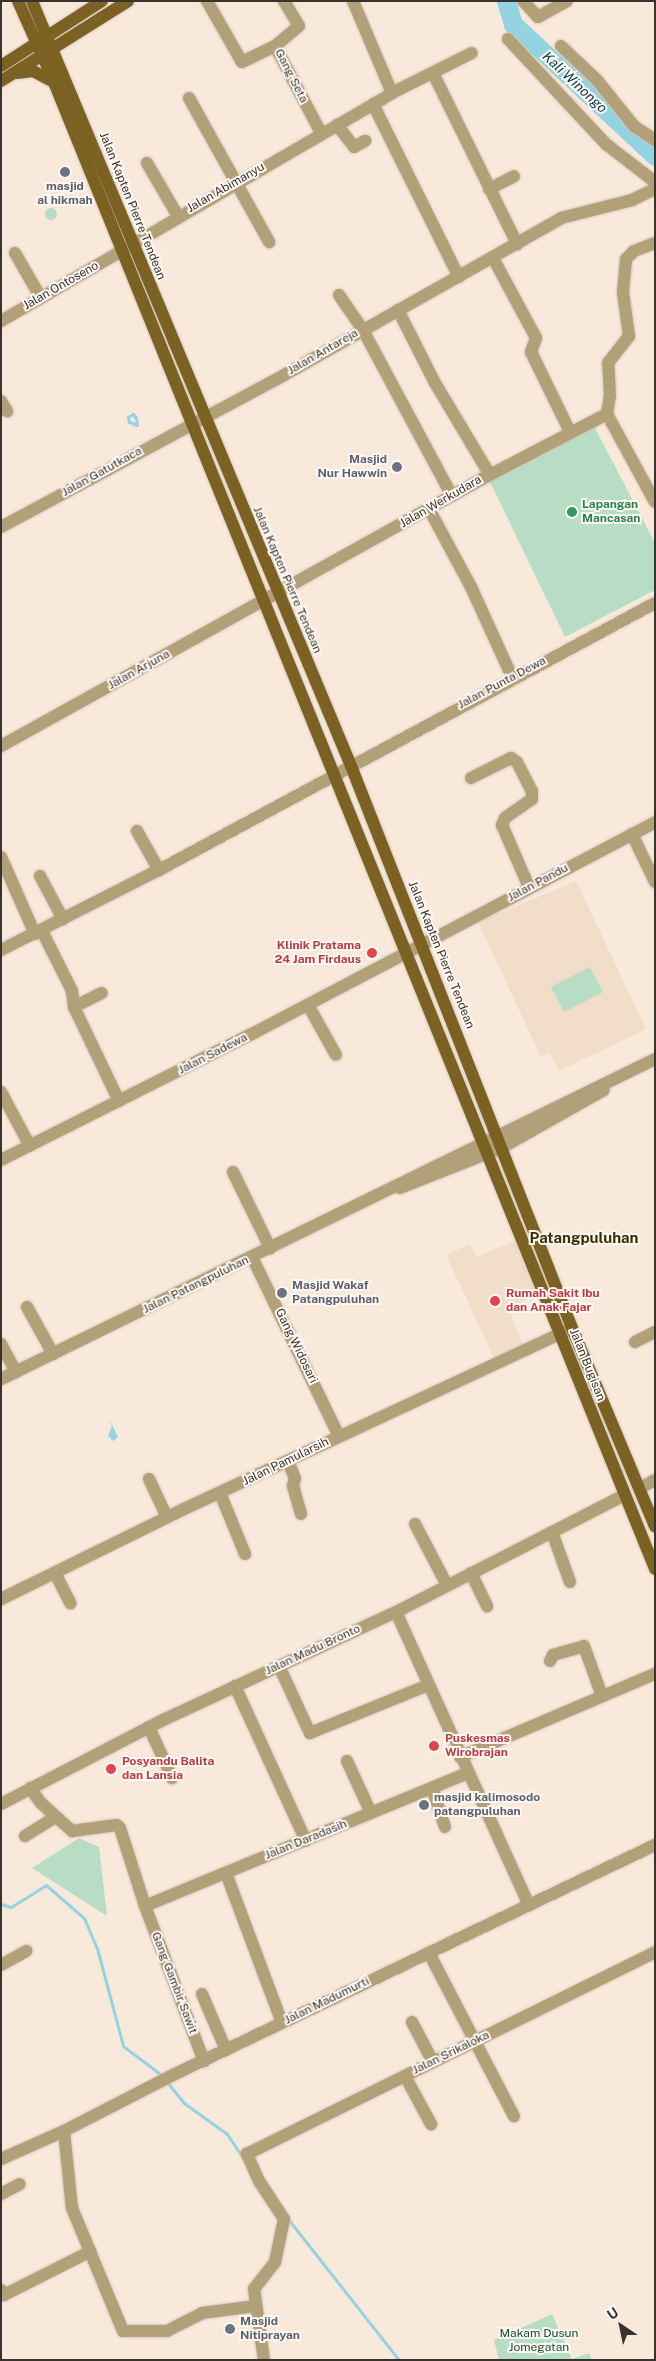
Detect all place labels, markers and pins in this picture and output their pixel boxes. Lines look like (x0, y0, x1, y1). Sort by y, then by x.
marker: masjid al hikmah (59, 166, 71, 178)
place label: masjid al hikmah (37, 180, 93, 208)
place label: Masjid Nur Hawwin (317, 453, 387, 481)
marker: Masjid Nur Hawwin (391, 461, 403, 473)
place label: Lapangan Mancasan (582, 498, 640, 526)
marker: Lapangan Mancasan (566, 506, 578, 518)
place label: Klinik Pratama 24 Jam Firdaus (275, 939, 361, 967)
marker: Klinik Pratama 24 Jam Firdaus (365, 946, 379, 960)
place label: Masjid Wakaf Patangpuluhan (292, 1279, 379, 1307)
marker: Masjid Wakaf Patangpuluhan (276, 1287, 288, 1299)
place label: Rumah Sakit Ibu dan Anak Fajar (506, 1287, 600, 1315)
marker: Rumah Sakit Ibu dan Anak Fajar (488, 1294, 502, 1308)
place label: Puskesmas Wirobrajan (445, 1732, 510, 1760)
marker: Puskesmas Wirobrajan (427, 1739, 441, 1753)
place label: Posyandu Balita dan Lansia (122, 1755, 214, 1783)
marker: Posyandu Balita dan Lansia (104, 1762, 118, 1776)
place label: masjid kalimosodo patangpuluhan (434, 1791, 540, 1819)
marker: masjid kalimosodo patangpuluhan (418, 1799, 430, 1811)
place label: Masjid Nitiprayan (240, 2315, 300, 2343)
marker: Masjid Nitiprayan (224, 2323, 236, 2335)

